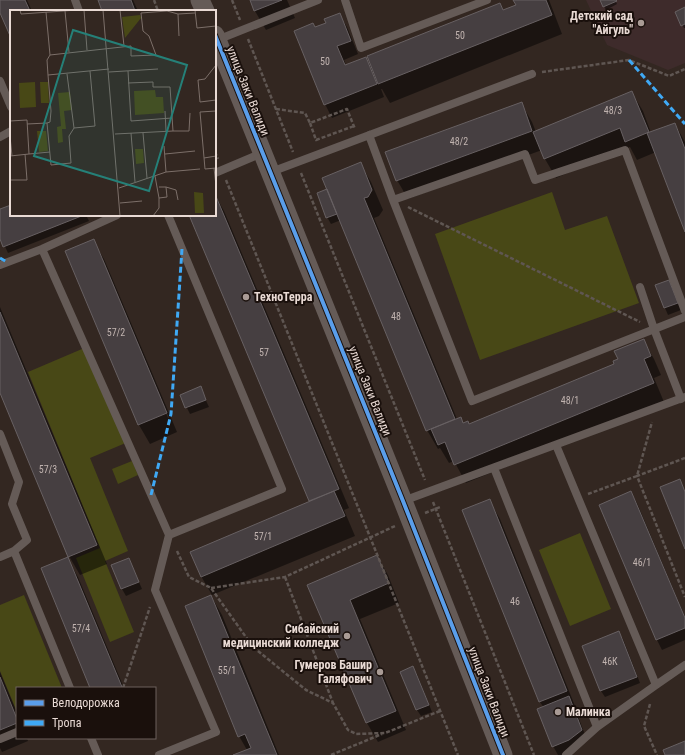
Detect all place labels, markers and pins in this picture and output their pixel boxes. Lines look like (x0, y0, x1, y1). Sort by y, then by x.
place label: Детский сад "Айгуль" (570, 9, 633, 37)
marker: Детский сад "Айгуль" (636, 18, 646, 28)
place label: ТехноТерра (254, 290, 313, 304)
marker: ТехноТерра (241, 292, 251, 302)
place label: Сибайский медицинский колледж (223, 622, 339, 650)
marker: Сибайский медицинский колледж (342, 631, 352, 641)
place label: Гумеров Башир Галяфович (295, 658, 372, 686)
marker: Гумеров Башир Галяфович (375, 667, 385, 677)
place label: Малинка (566, 705, 611, 719)
marker: Малинка (553, 707, 563, 717)

